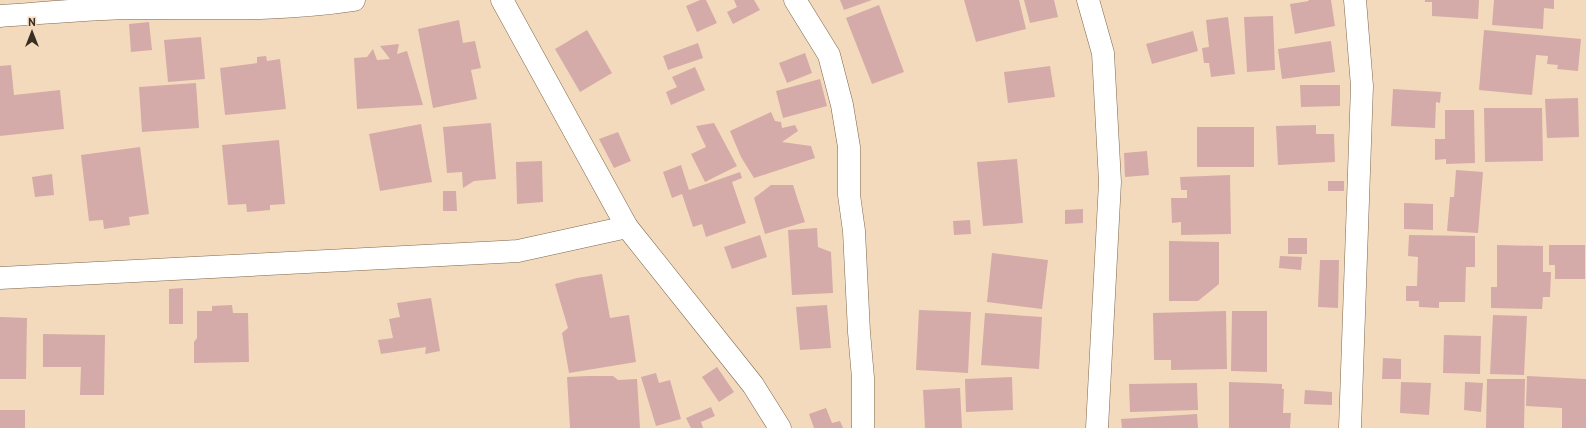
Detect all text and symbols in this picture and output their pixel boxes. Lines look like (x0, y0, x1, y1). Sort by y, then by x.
north arrow (12, 12, 52, 52)
text: N (28, 16, 36, 30)

